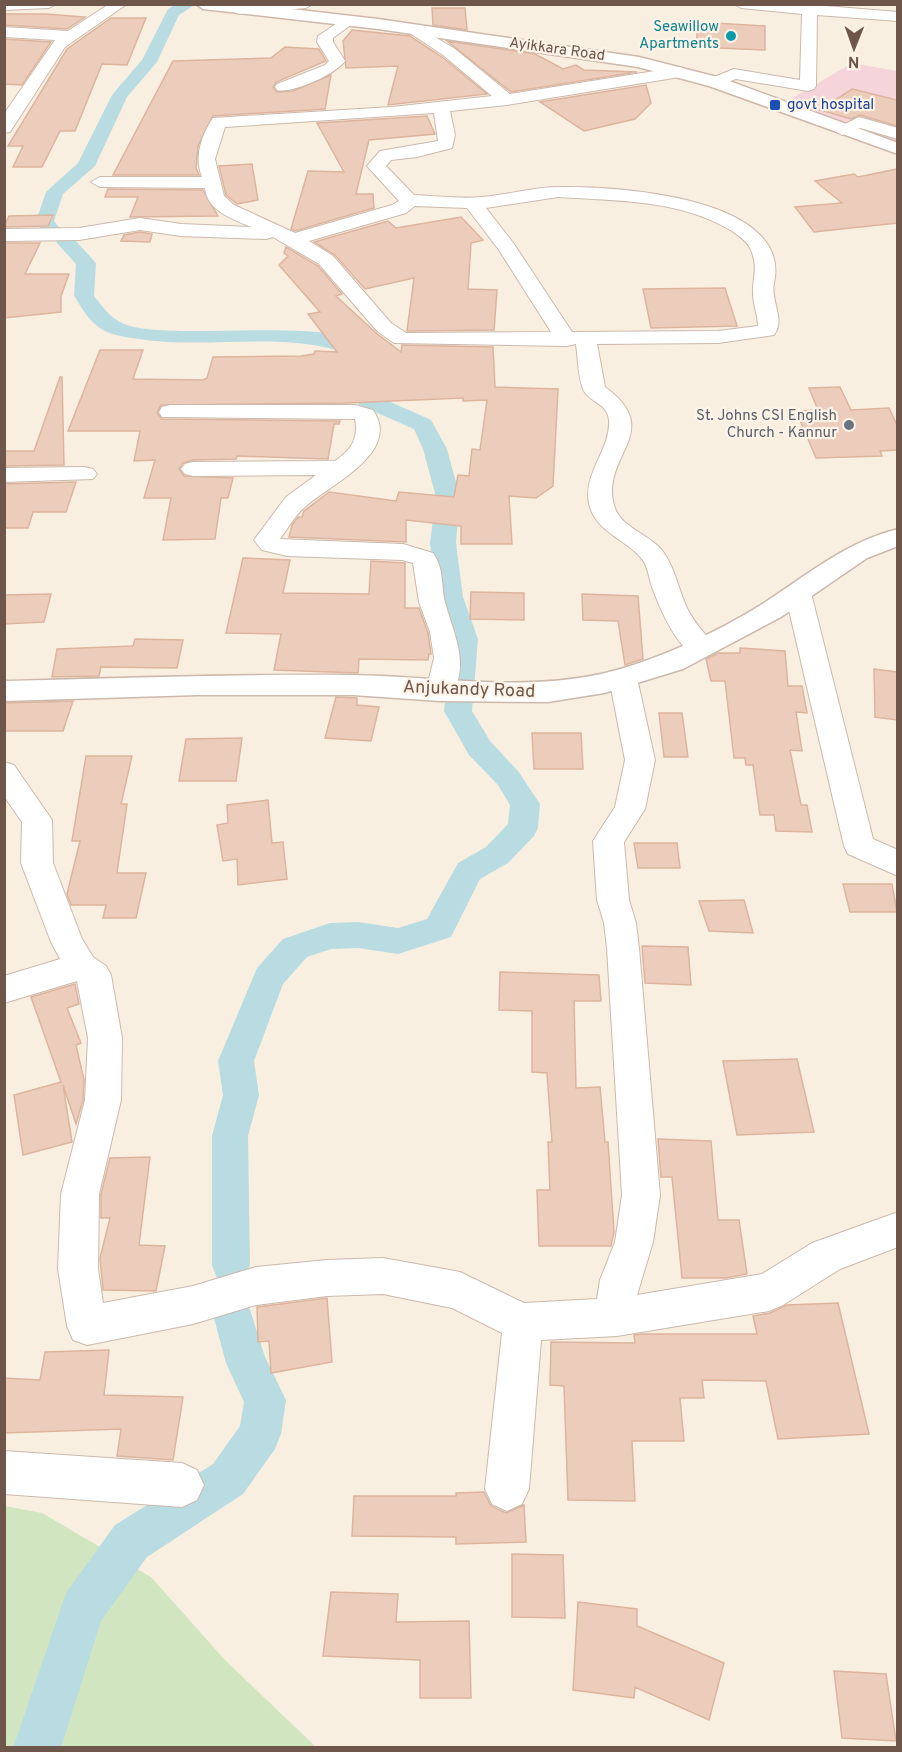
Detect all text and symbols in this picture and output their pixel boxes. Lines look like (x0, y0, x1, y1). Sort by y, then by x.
place label: Seawillow Apartments (639, 18, 719, 54)
north arrow (824, 18, 884, 78)
marker: Seawillow Apartments (724, 29, 738, 43)
street label: Ayikkara Road (508, 34, 606, 66)
text: N (848, 51, 860, 71)
place label: govt hospital (787, 96, 874, 115)
marker: govt hospital (768, 98, 782, 112)
place label: St. Johns CSI English Church - Kannur (696, 407, 837, 443)
marker: St. Johns CSI English Church - Kannur (842, 418, 856, 432)
street label: Anjukandy Road (402, 676, 536, 704)

